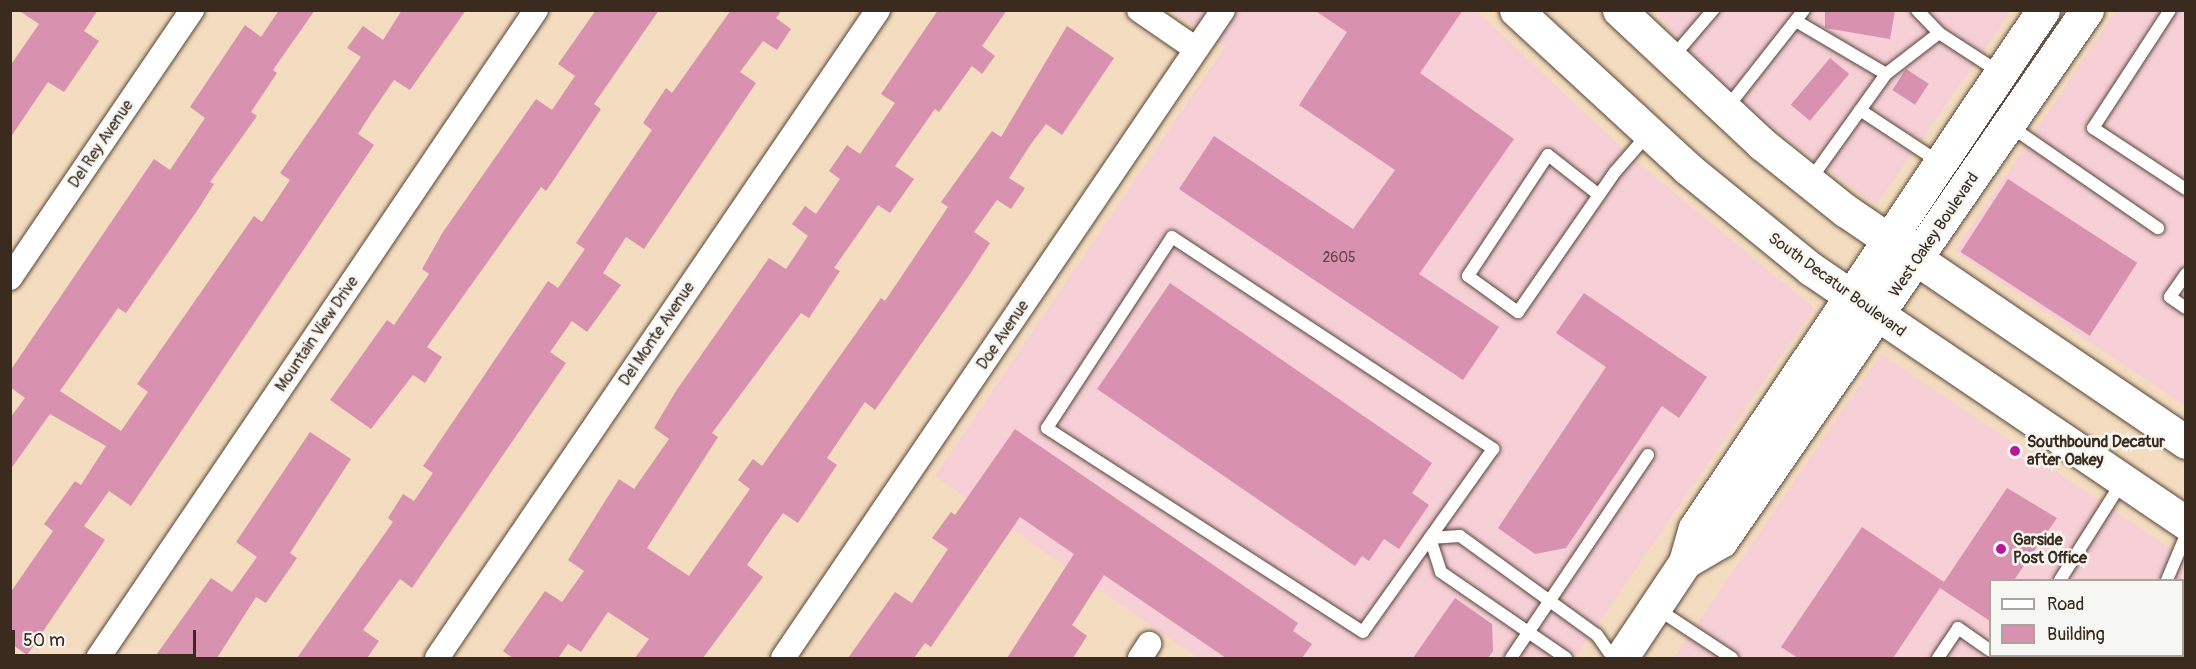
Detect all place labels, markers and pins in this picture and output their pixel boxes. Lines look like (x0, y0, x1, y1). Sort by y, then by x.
place label: Southbound Decatur after Oakey (2027, 432, 2165, 470)
marker: Southbound Decatur after Oakey (2008, 444, 2022, 458)
place label: Garside Post Office (2013, 530, 2087, 568)
marker: Garside Post Office (1994, 542, 2008, 556)

